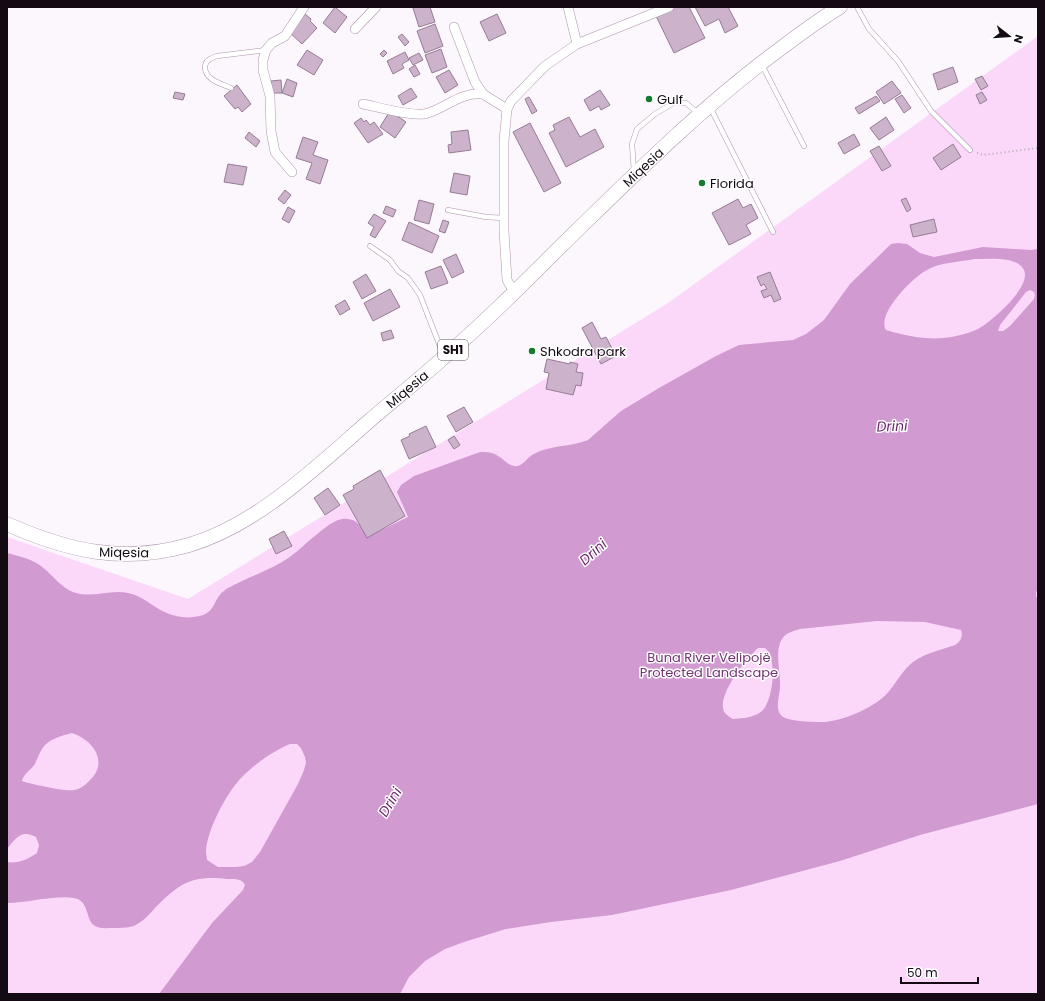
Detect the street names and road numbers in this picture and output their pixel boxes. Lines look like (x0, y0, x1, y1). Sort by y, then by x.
street label: Miqesia (619, 143, 668, 191)
road number: SH1 (438, 340, 468, 360)
street label: Miqesia (382, 366, 433, 413)
street label: Miqesia (99, 543, 149, 562)

